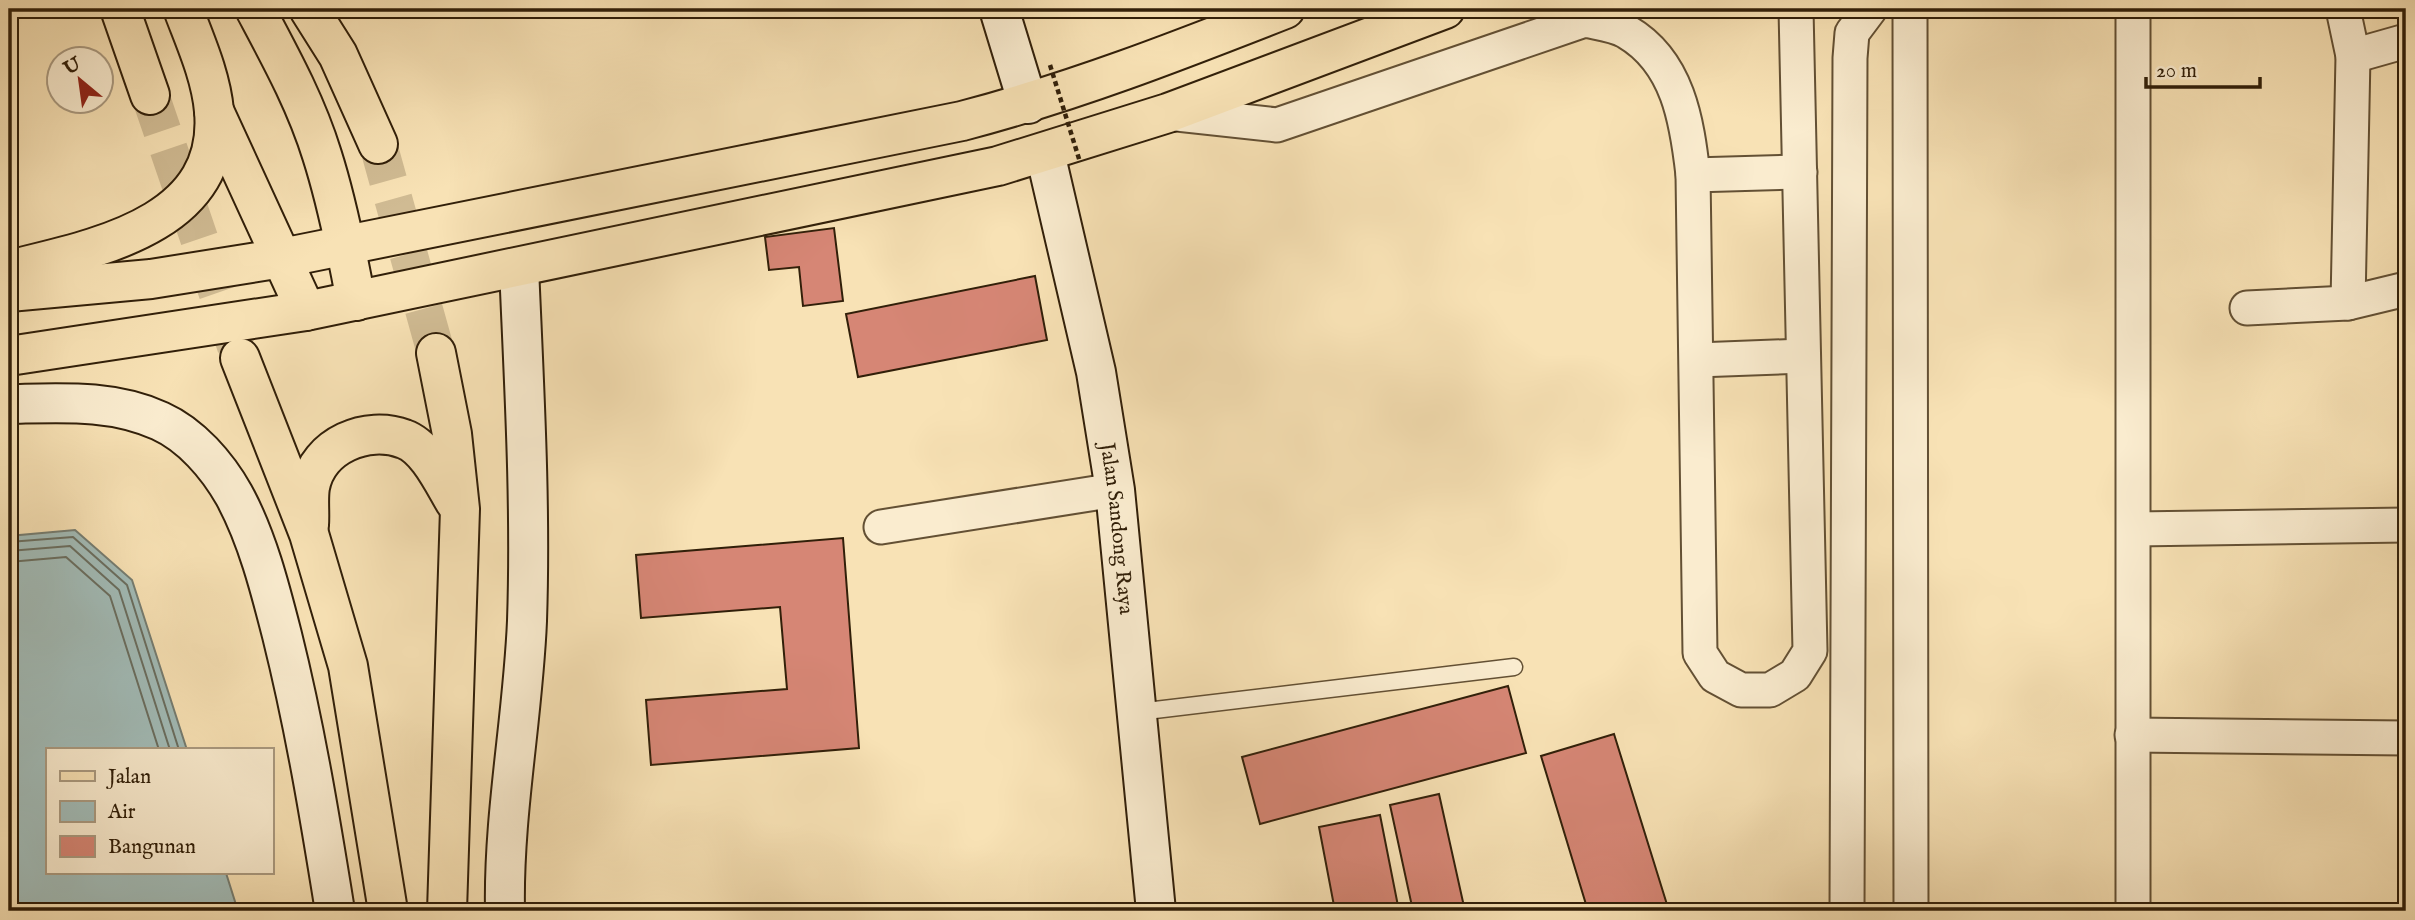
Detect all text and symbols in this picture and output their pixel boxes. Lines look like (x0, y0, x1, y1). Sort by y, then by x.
north arrow (46, 46, 116, 116)
scale bar (2146, 46, 2259, 90)
text: U (59, 52, 86, 82)
text: 20 m (2156, 58, 2197, 85)
street label: Jalan Sandong Raya (1092, 439, 1139, 617)
legend (46, 748, 273, 874)
text: Jalan (106, 764, 151, 791)
text: Air (107, 799, 136, 826)
text: Bangunan (108, 834, 196, 861)

